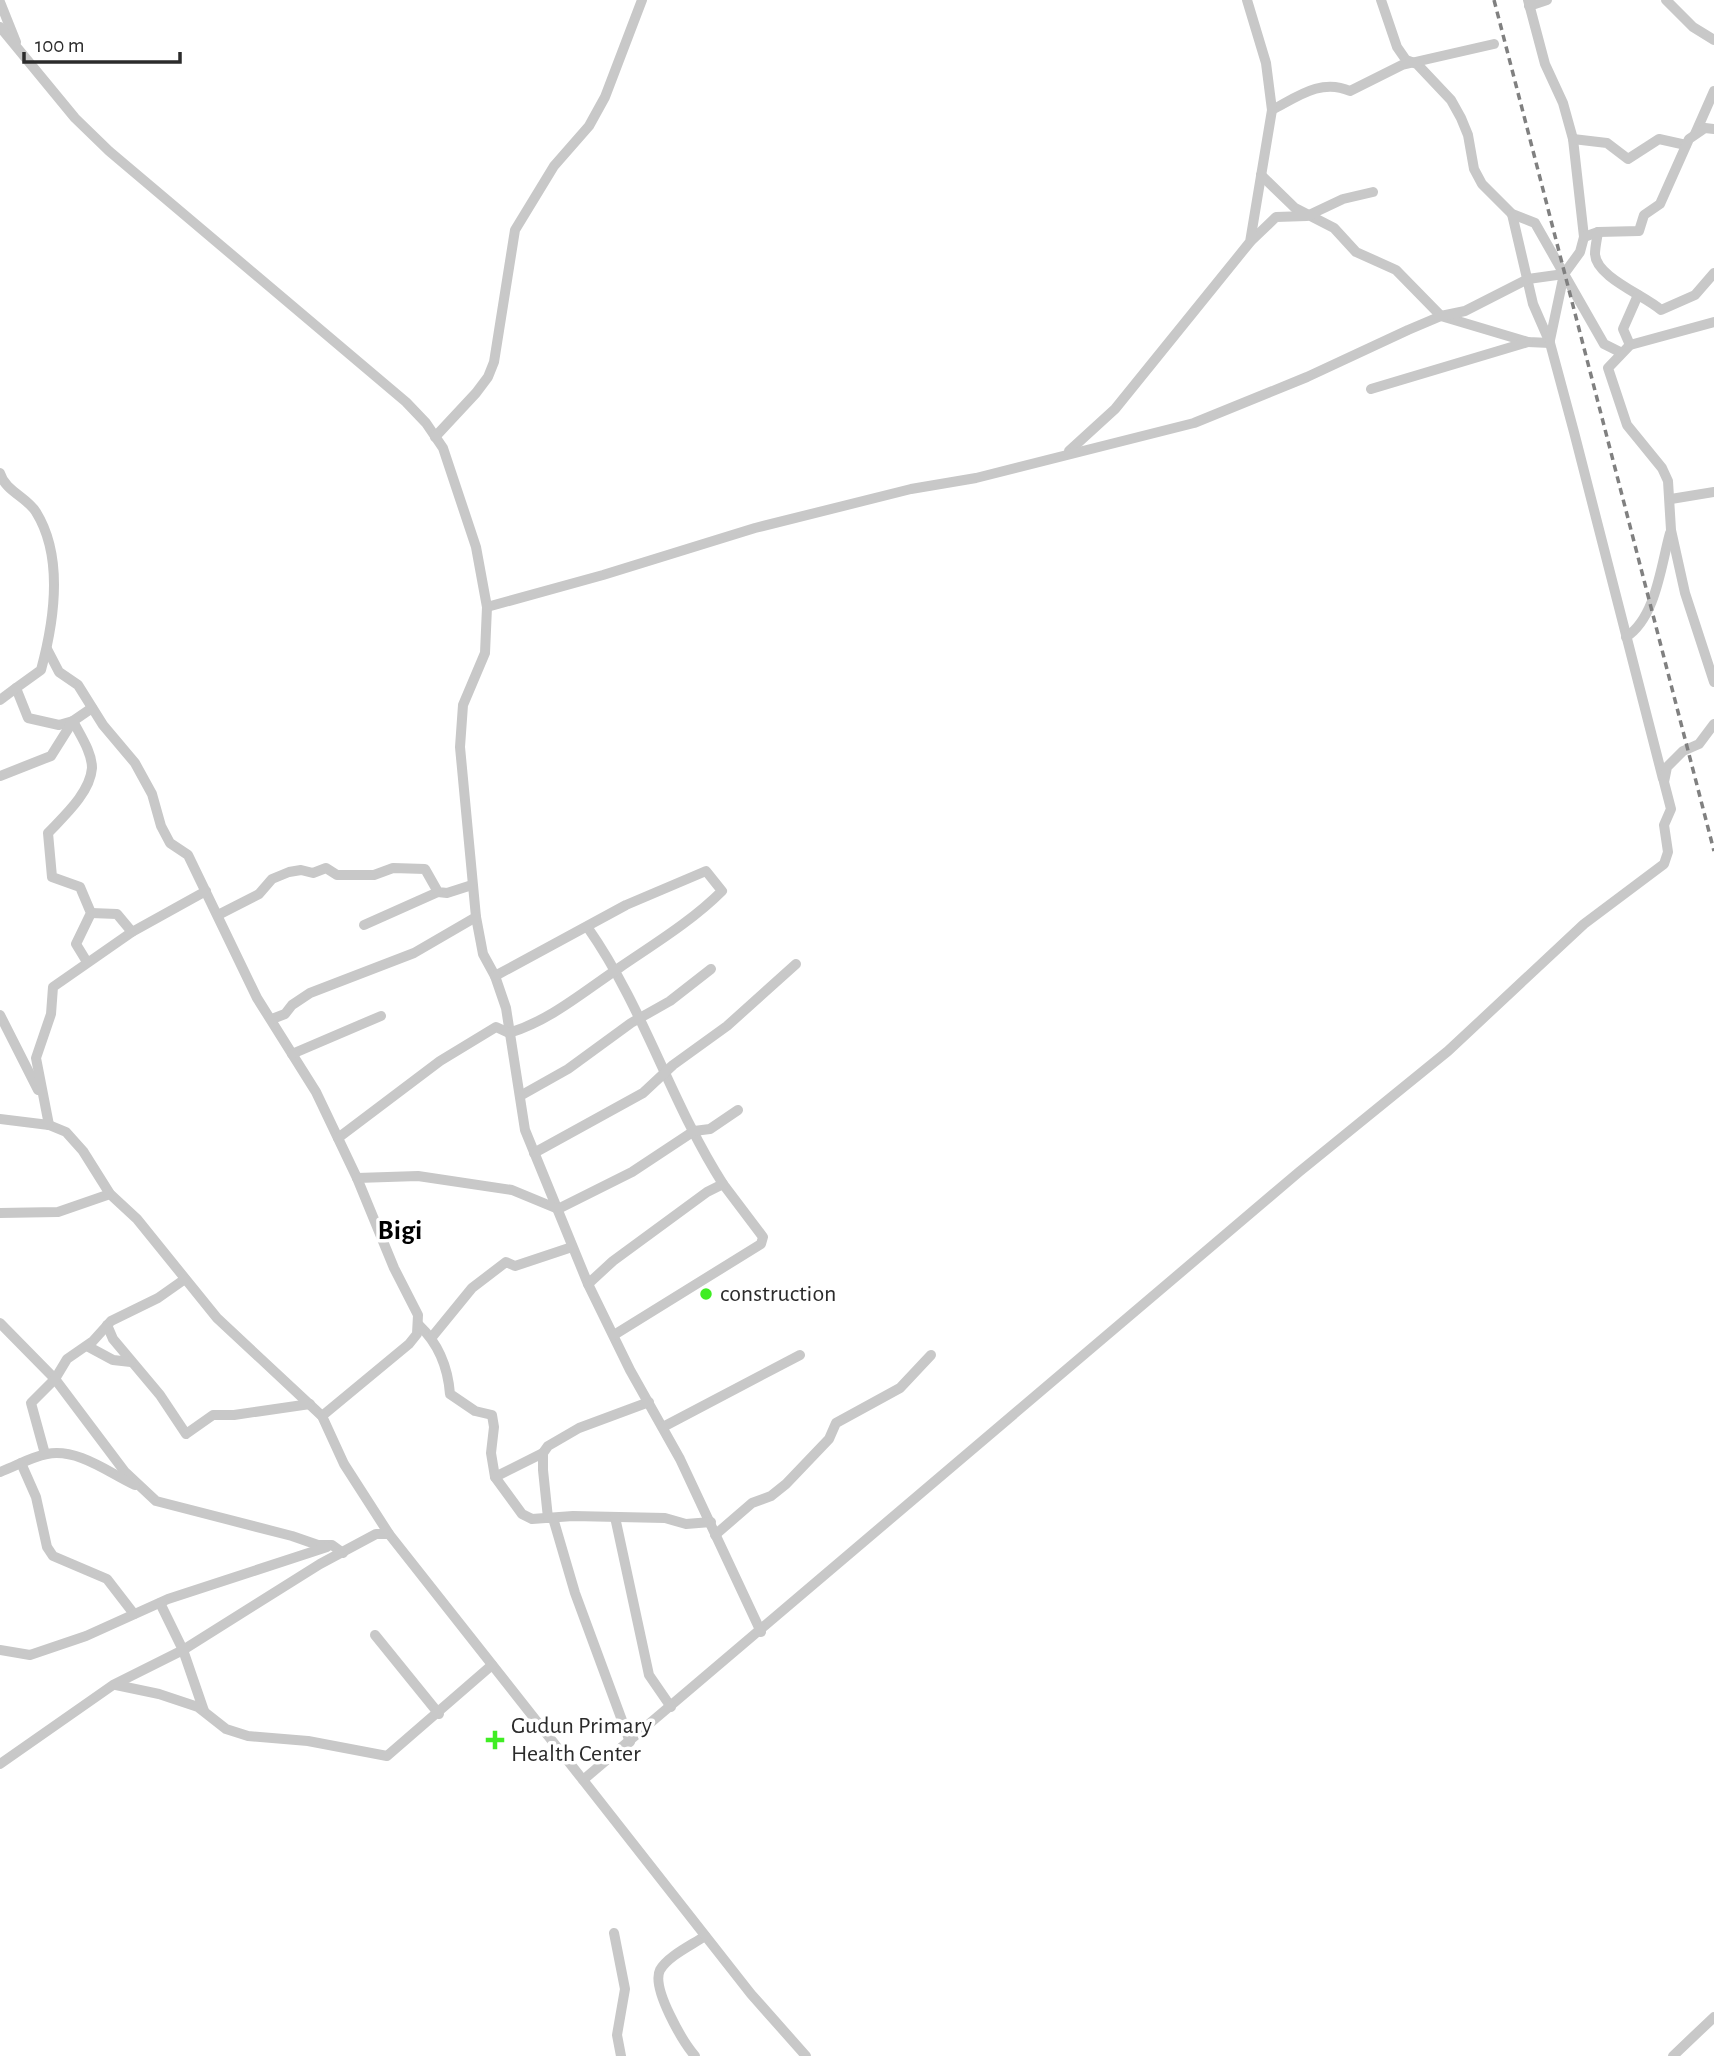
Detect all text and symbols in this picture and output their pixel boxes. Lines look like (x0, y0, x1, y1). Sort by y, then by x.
scale bar (24, 21, 180, 65)
text: 100 m (35, 35, 85, 56)
district label: Bigi (378, 1217, 422, 1245)
place label: construction (720, 1282, 836, 1306)
marker: construction (698, 1286, 714, 1302)
place label: Gudun Primary Health Center (511, 1714, 652, 1766)
marker: Gudun Primary Health Center (485, 1730, 505, 1750)

